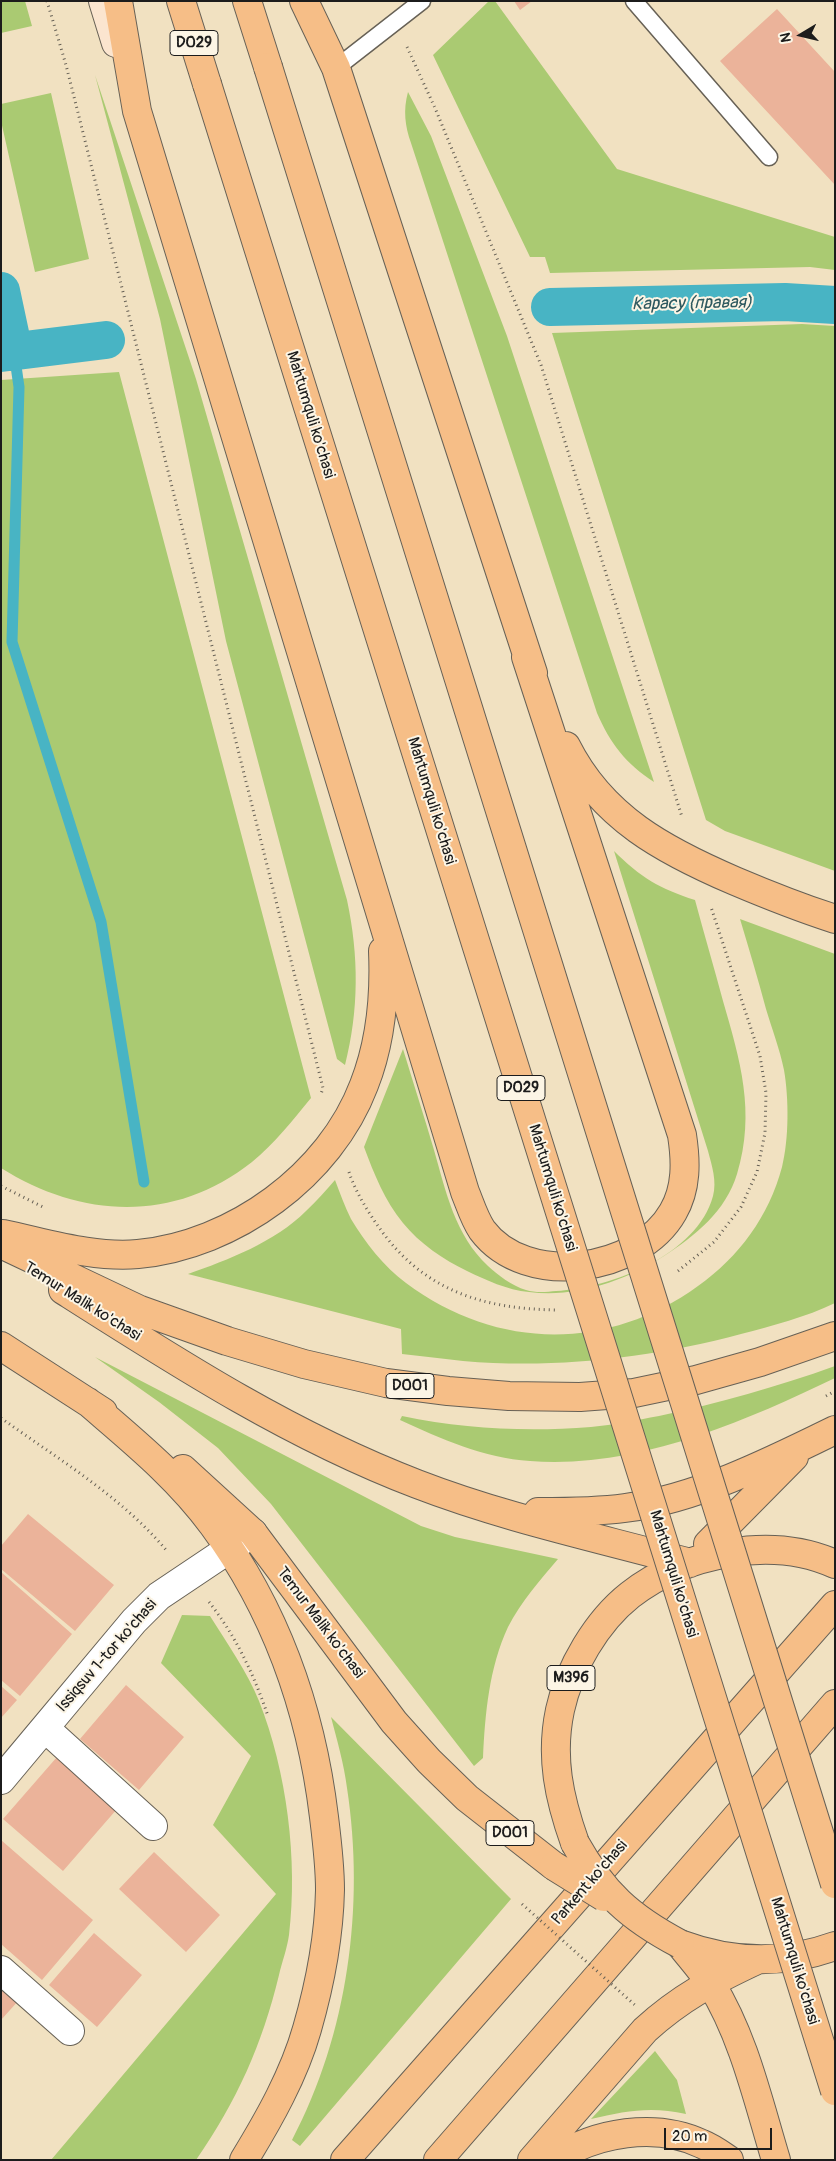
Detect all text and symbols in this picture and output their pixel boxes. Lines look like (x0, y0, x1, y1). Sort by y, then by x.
north arrow (776, 10, 826, 60)
road number: D029 (170, 30, 218, 56)
text: N (777, 31, 795, 43)
water label: Карасу (правая) (632, 292, 752, 316)
street label: Mahtumquli ko'chasi (282, 349, 338, 481)
street label: Mahtumquli ko'chasi (403, 735, 459, 867)
road number: D029 (497, 1076, 545, 1100)
street label: Mahtumquli ko'chasi (524, 1122, 580, 1254)
street label: Temur Malik ko'chasi (20, 1258, 144, 1346)
road number: D001 (386, 1374, 434, 1398)
street label: Mahtumquli ko'chasi (645, 1508, 701, 1640)
street label: Temur Malik ko'chasi (272, 1564, 368, 1682)
street label: Issiqsuv 1-tor ko'chasi (53, 1596, 161, 1716)
road number: M39б (547, 1666, 595, 1690)
road number: D001 (486, 1820, 534, 1846)
street label: Parkent ko'chasi (548, 1837, 632, 1929)
street label: Mahtumquli ko'chasi (766, 1895, 822, 2027)
scale bar (666, 2118, 774, 2150)
text: 20 m (672, 2127, 707, 2146)

